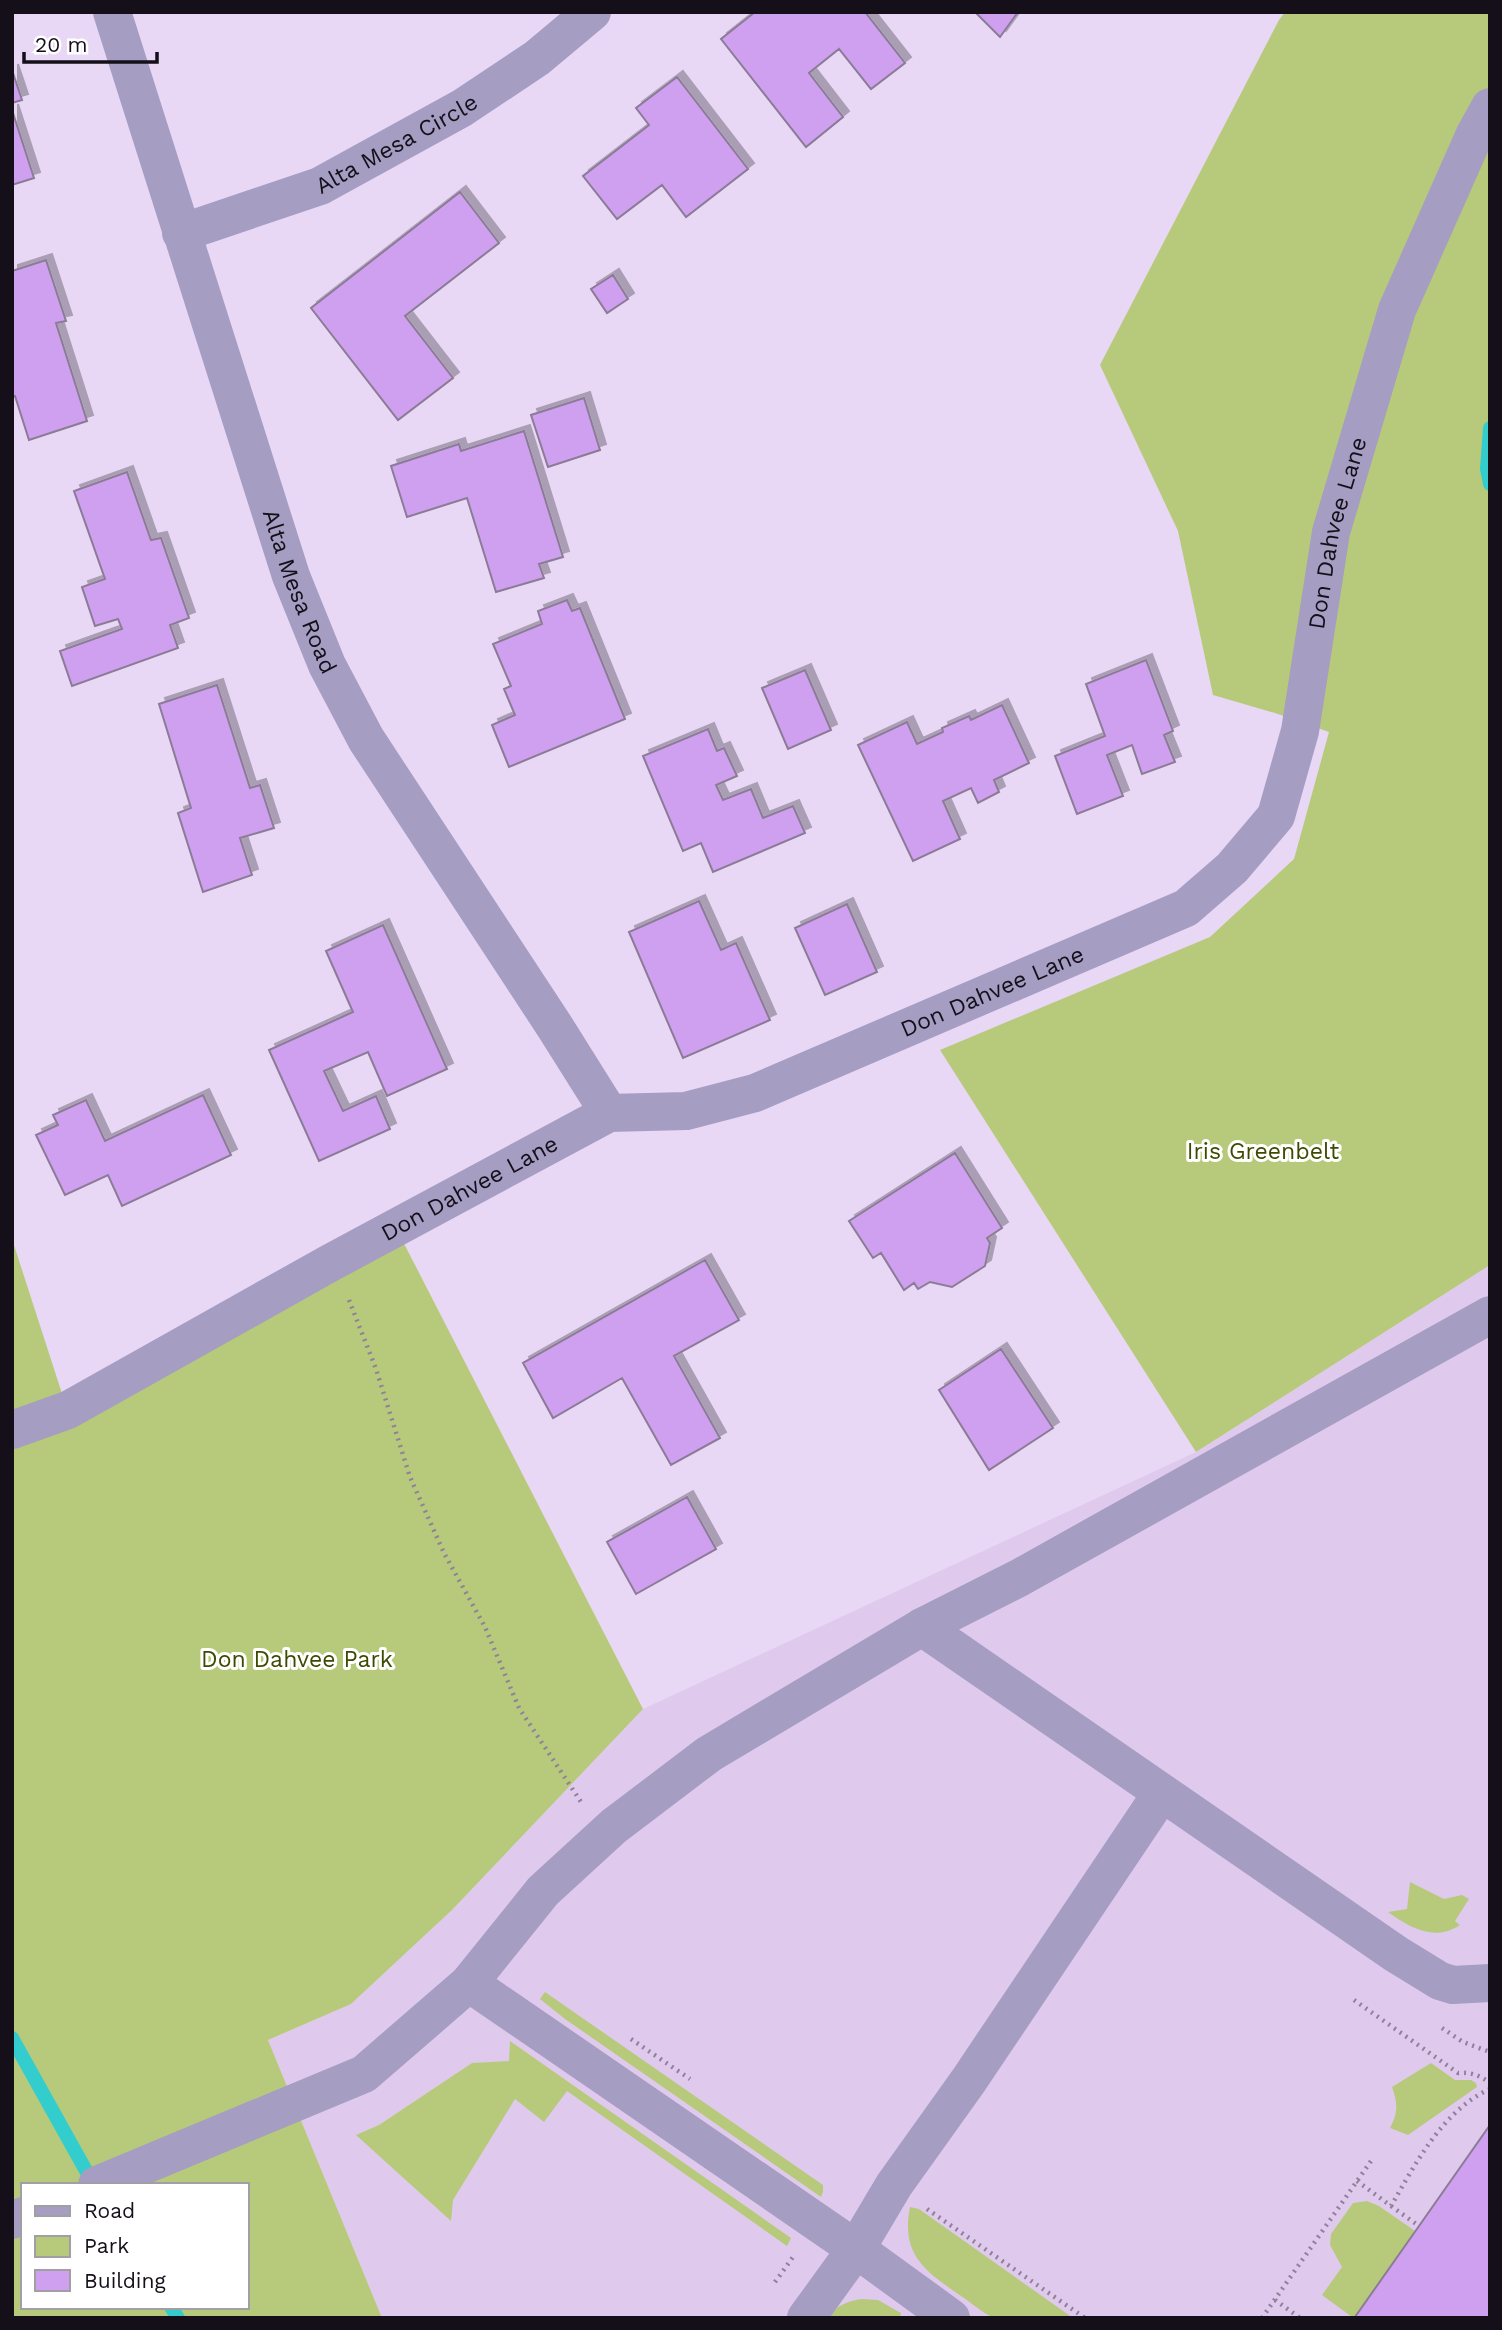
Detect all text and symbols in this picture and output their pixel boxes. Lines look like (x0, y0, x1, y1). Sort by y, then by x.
scale bar (24, 21, 158, 65)
text: 20 m (35, 32, 87, 57)
street label: Alta Mesa Circle (311, 88, 483, 200)
street label: Don Dahvee Lane (1303, 434, 1373, 631)
street label: Alta Mesa Road (257, 506, 342, 678)
street label: Don Dahvee Lane (897, 940, 1088, 1043)
street label: Don Dahvee Lane (376, 1130, 563, 1247)
park label: Iris Greenbelt (1187, 1138, 1340, 1165)
park label: Don Dahvee Park (201, 1646, 393, 1673)
legend (21, 2183, 248, 2309)
text: Road (84, 2198, 135, 2223)
text: Park (84, 2233, 129, 2258)
text: Building (84, 2268, 166, 2293)

